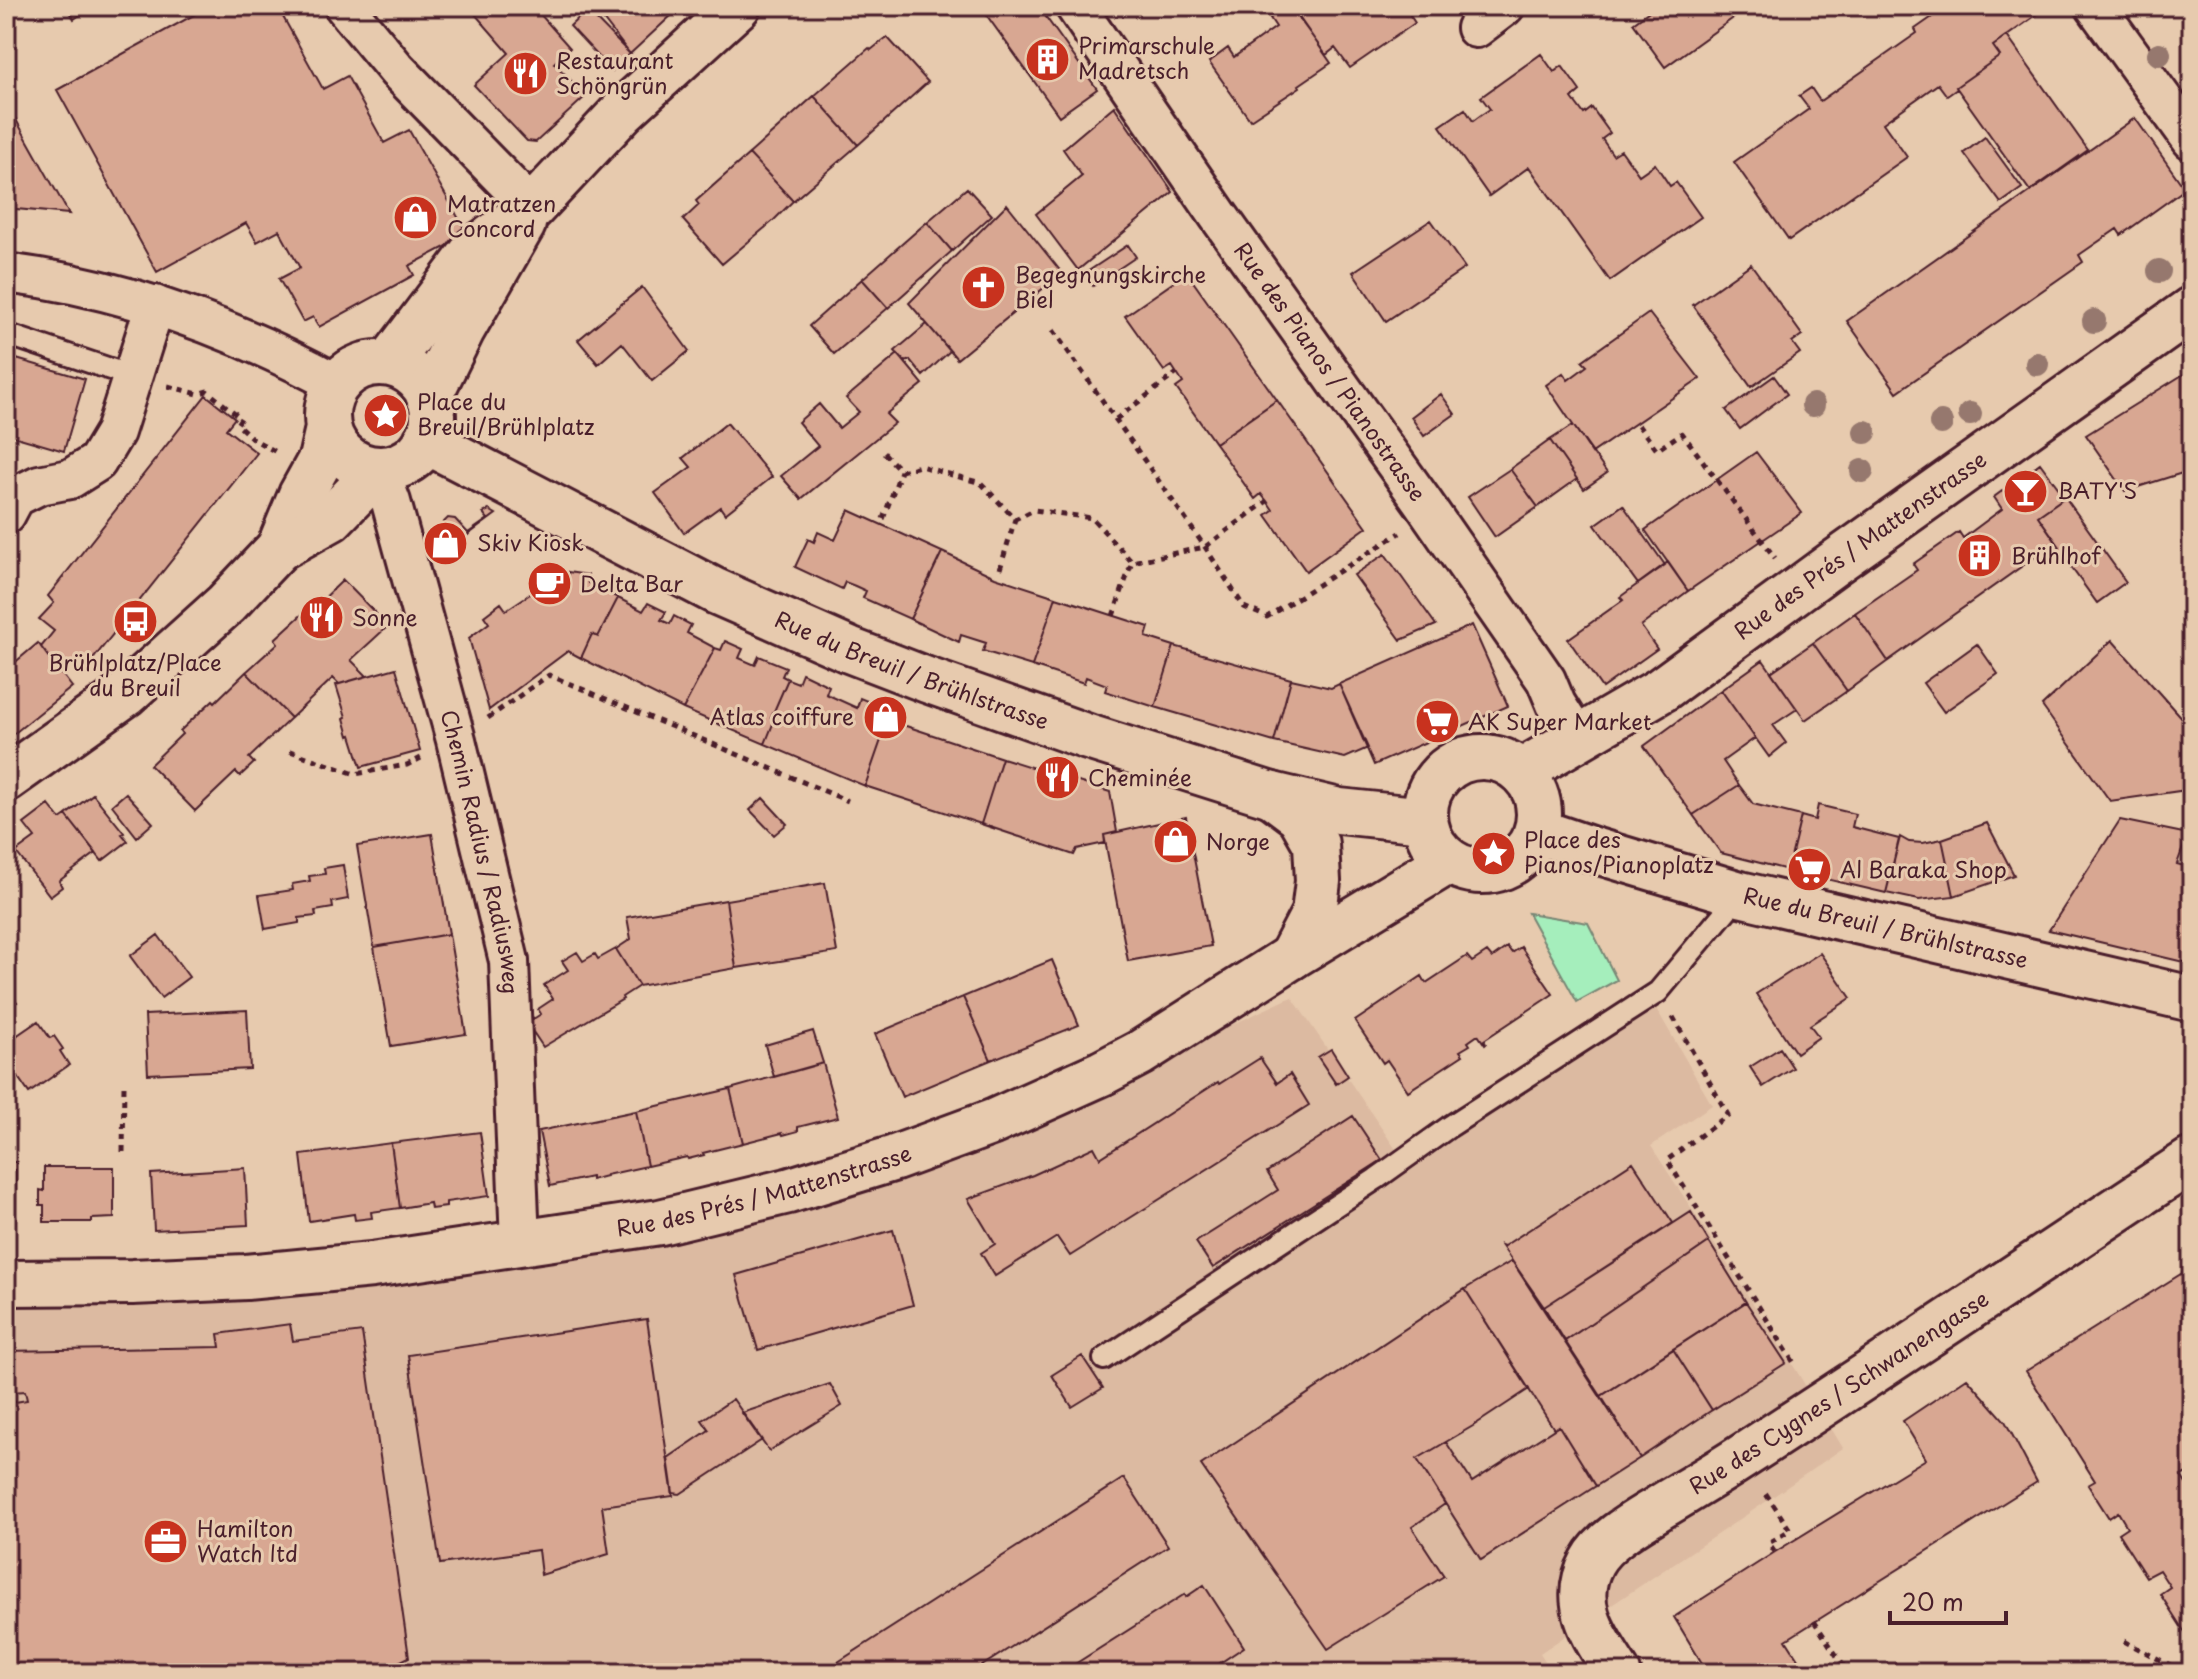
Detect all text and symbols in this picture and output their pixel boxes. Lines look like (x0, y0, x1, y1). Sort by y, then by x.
place label: Primarschule Madretsch (1078, 28, 1215, 86)
building icon: Primarschule Madretsch (1023, 35, 1071, 83)
place label: Restaurant Schöngrün (556, 43, 674, 101)
restaurant icon: Restaurant Schöngrün (501, 50, 549, 98)
place label: Matratzen Concord (447, 186, 556, 244)
shop icon: Matratzen Concord (392, 193, 440, 241)
street label: Rue des Pianos / Pianostrasse (1227, 235, 1435, 507)
place label: Begegnungskirche Biel (1015, 257, 1206, 315)
church icon: Begegnungskirche Biel (960, 264, 1008, 312)
place label: Place du Breuil/Brühlplatz (417, 384, 594, 442)
place icon: Place du Breuil/Brühlplatz (362, 391, 410, 439)
street label: Rue des Prés / Mattenstrasse (1726, 442, 1993, 646)
bar icon: BATY'S (2002, 467, 2050, 515)
place label: BATY'S (2057, 473, 2137, 506)
shop icon: Skiv Kiosk (422, 519, 470, 567)
place label: Skiv Kiosk (477, 525, 584, 558)
building icon: Brühlhof (1956, 532, 2004, 580)
place label: Brühlhof (2011, 538, 2102, 571)
cafe icon: Delta Bar (525, 560, 573, 608)
place label: Delta Bar (580, 566, 683, 599)
restaurant icon: Sonne (297, 594, 345, 642)
bus stop icon: Brühlplatz/Place du Breuil (111, 598, 159, 646)
place label: Sonne (352, 600, 418, 633)
street label: Rue du Breuil / Brühlstrasse (770, 601, 1054, 737)
place label: Brühlplatz/Place du Breuil (48, 645, 222, 703)
shop icon: Atlas coiffure (861, 693, 909, 741)
supermarket icon: AK Super Market (1413, 698, 1461, 746)
place label: Atlas coiffure (710, 699, 854, 732)
place label: AK Super Market (1468, 704, 1651, 737)
street label: Chemin Radius / Radiusweg (433, 706, 528, 995)
restaurant icon: Cheminée (1033, 754, 1081, 802)
place label: Cheminée (1088, 760, 1192, 793)
shop icon: Norge (1151, 818, 1199, 866)
place label: Place des Pianos/Pianoplatz (1524, 822, 1714, 880)
place label: Norge (1206, 824, 1270, 857)
place icon: Place des Pianos/Pianoplatz (1469, 829, 1517, 877)
supermarket icon: Al Baraka Shop (1785, 846, 1833, 894)
place label: Al Baraka Shop (1840, 852, 2007, 885)
street label: Rue du Breuil / Brühlstrasse (1740, 877, 2031, 975)
street label: Rue des Prés / Mattenstrasse (614, 1135, 916, 1243)
street label: Rue des Cygnes / Schwanengasse (1682, 1281, 1995, 1501)
place label: Hamilton Watch ltd (197, 1511, 298, 1569)
office icon: Hamilton Watch ltd (142, 1518, 190, 1566)
scale bar (1890, 1575, 2006, 1625)
text: 20 m (1902, 1583, 1964, 1619)

